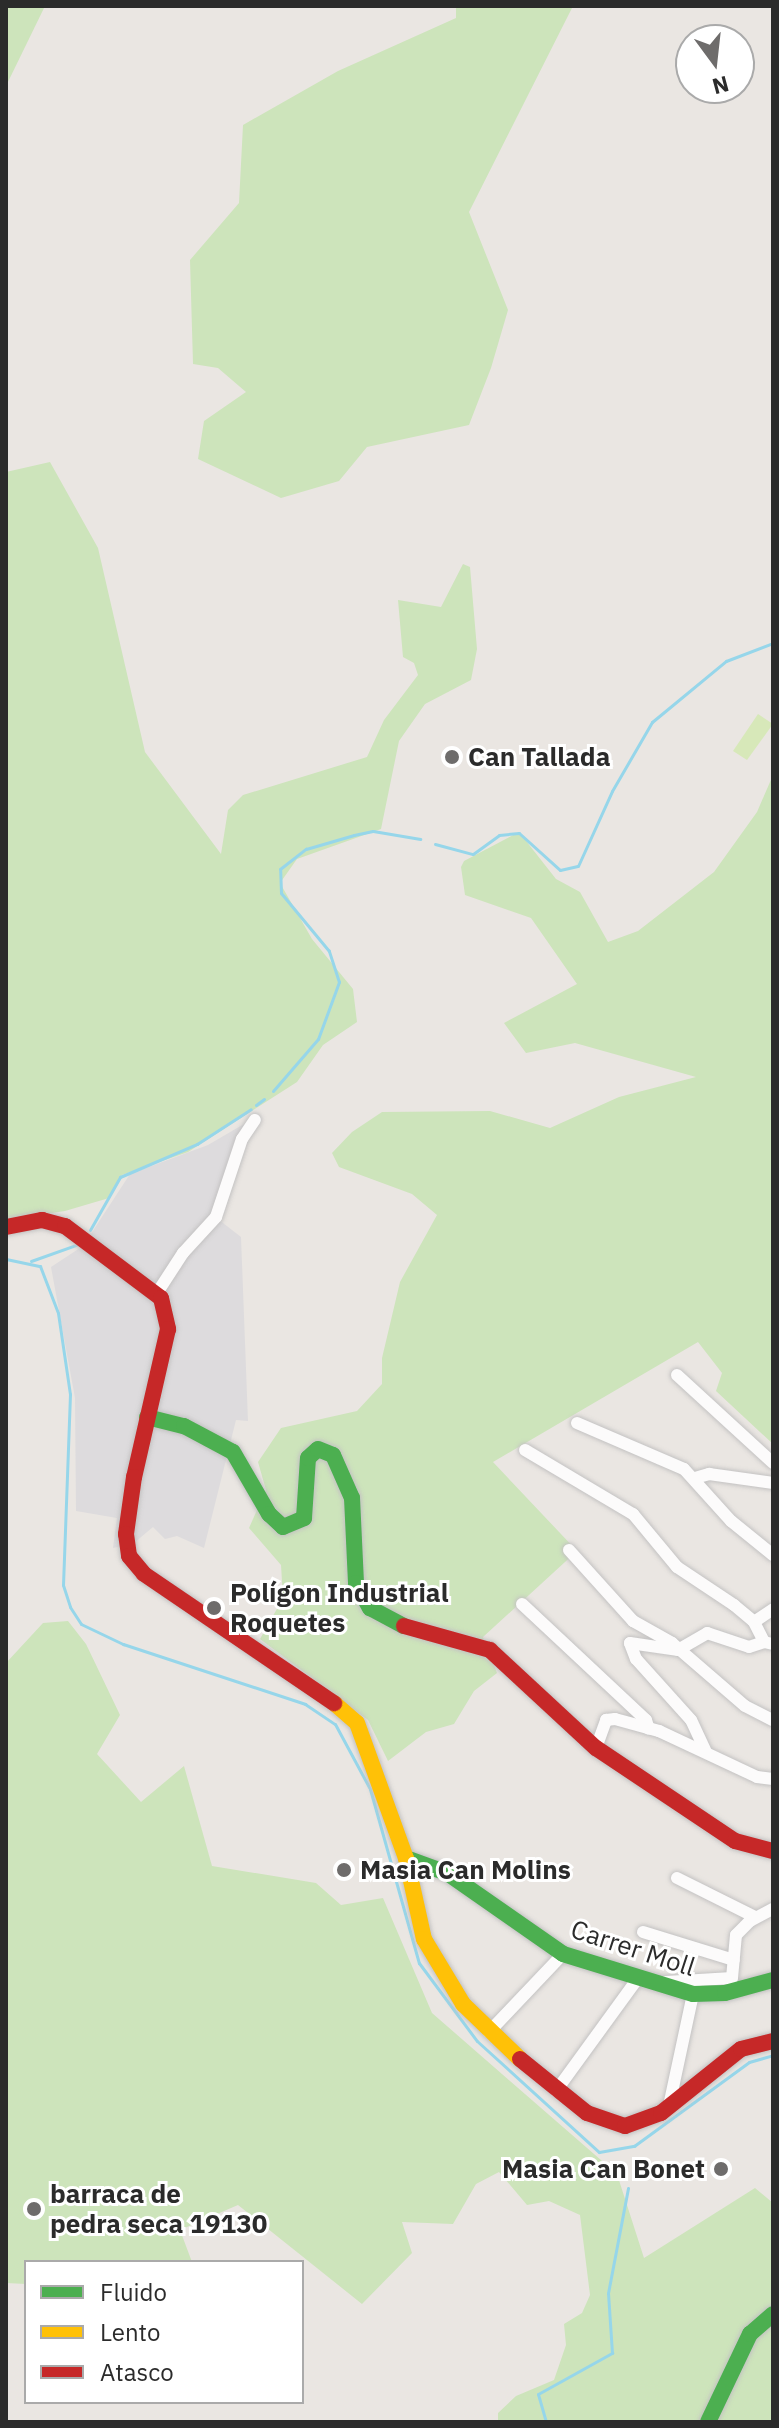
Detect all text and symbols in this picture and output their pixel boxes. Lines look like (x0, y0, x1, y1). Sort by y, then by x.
north arrow (675, 24, 755, 104)
text: N (709, 70, 732, 102)
place label: Can Tallada (468, 741, 610, 773)
marker: Can Tallada (443, 748, 461, 766)
place label: Polígon Industrial Roquetes (230, 1577, 449, 1638)
marker: Polígon Industrial Roquetes (205, 1599, 223, 1617)
place label: Masia Can Molins (360, 1854, 571, 1886)
marker: Masia Can Molins (335, 1861, 353, 1879)
street label: Carrer Moll (567, 1913, 699, 1983)
place label: Masia Can Bonet (502, 2153, 705, 2185)
marker: Masia Can Bonet (712, 2160, 730, 2178)
place label: barraca de pedra seca 19130 (50, 2178, 267, 2240)
marker: barraca de pedra seca 19130 (25, 2200, 43, 2218)
legend (24, 2260, 304, 2404)
text: Fluido (100, 2276, 167, 2308)
text: Lento (100, 2316, 160, 2348)
text: Atasco (100, 2356, 174, 2388)

